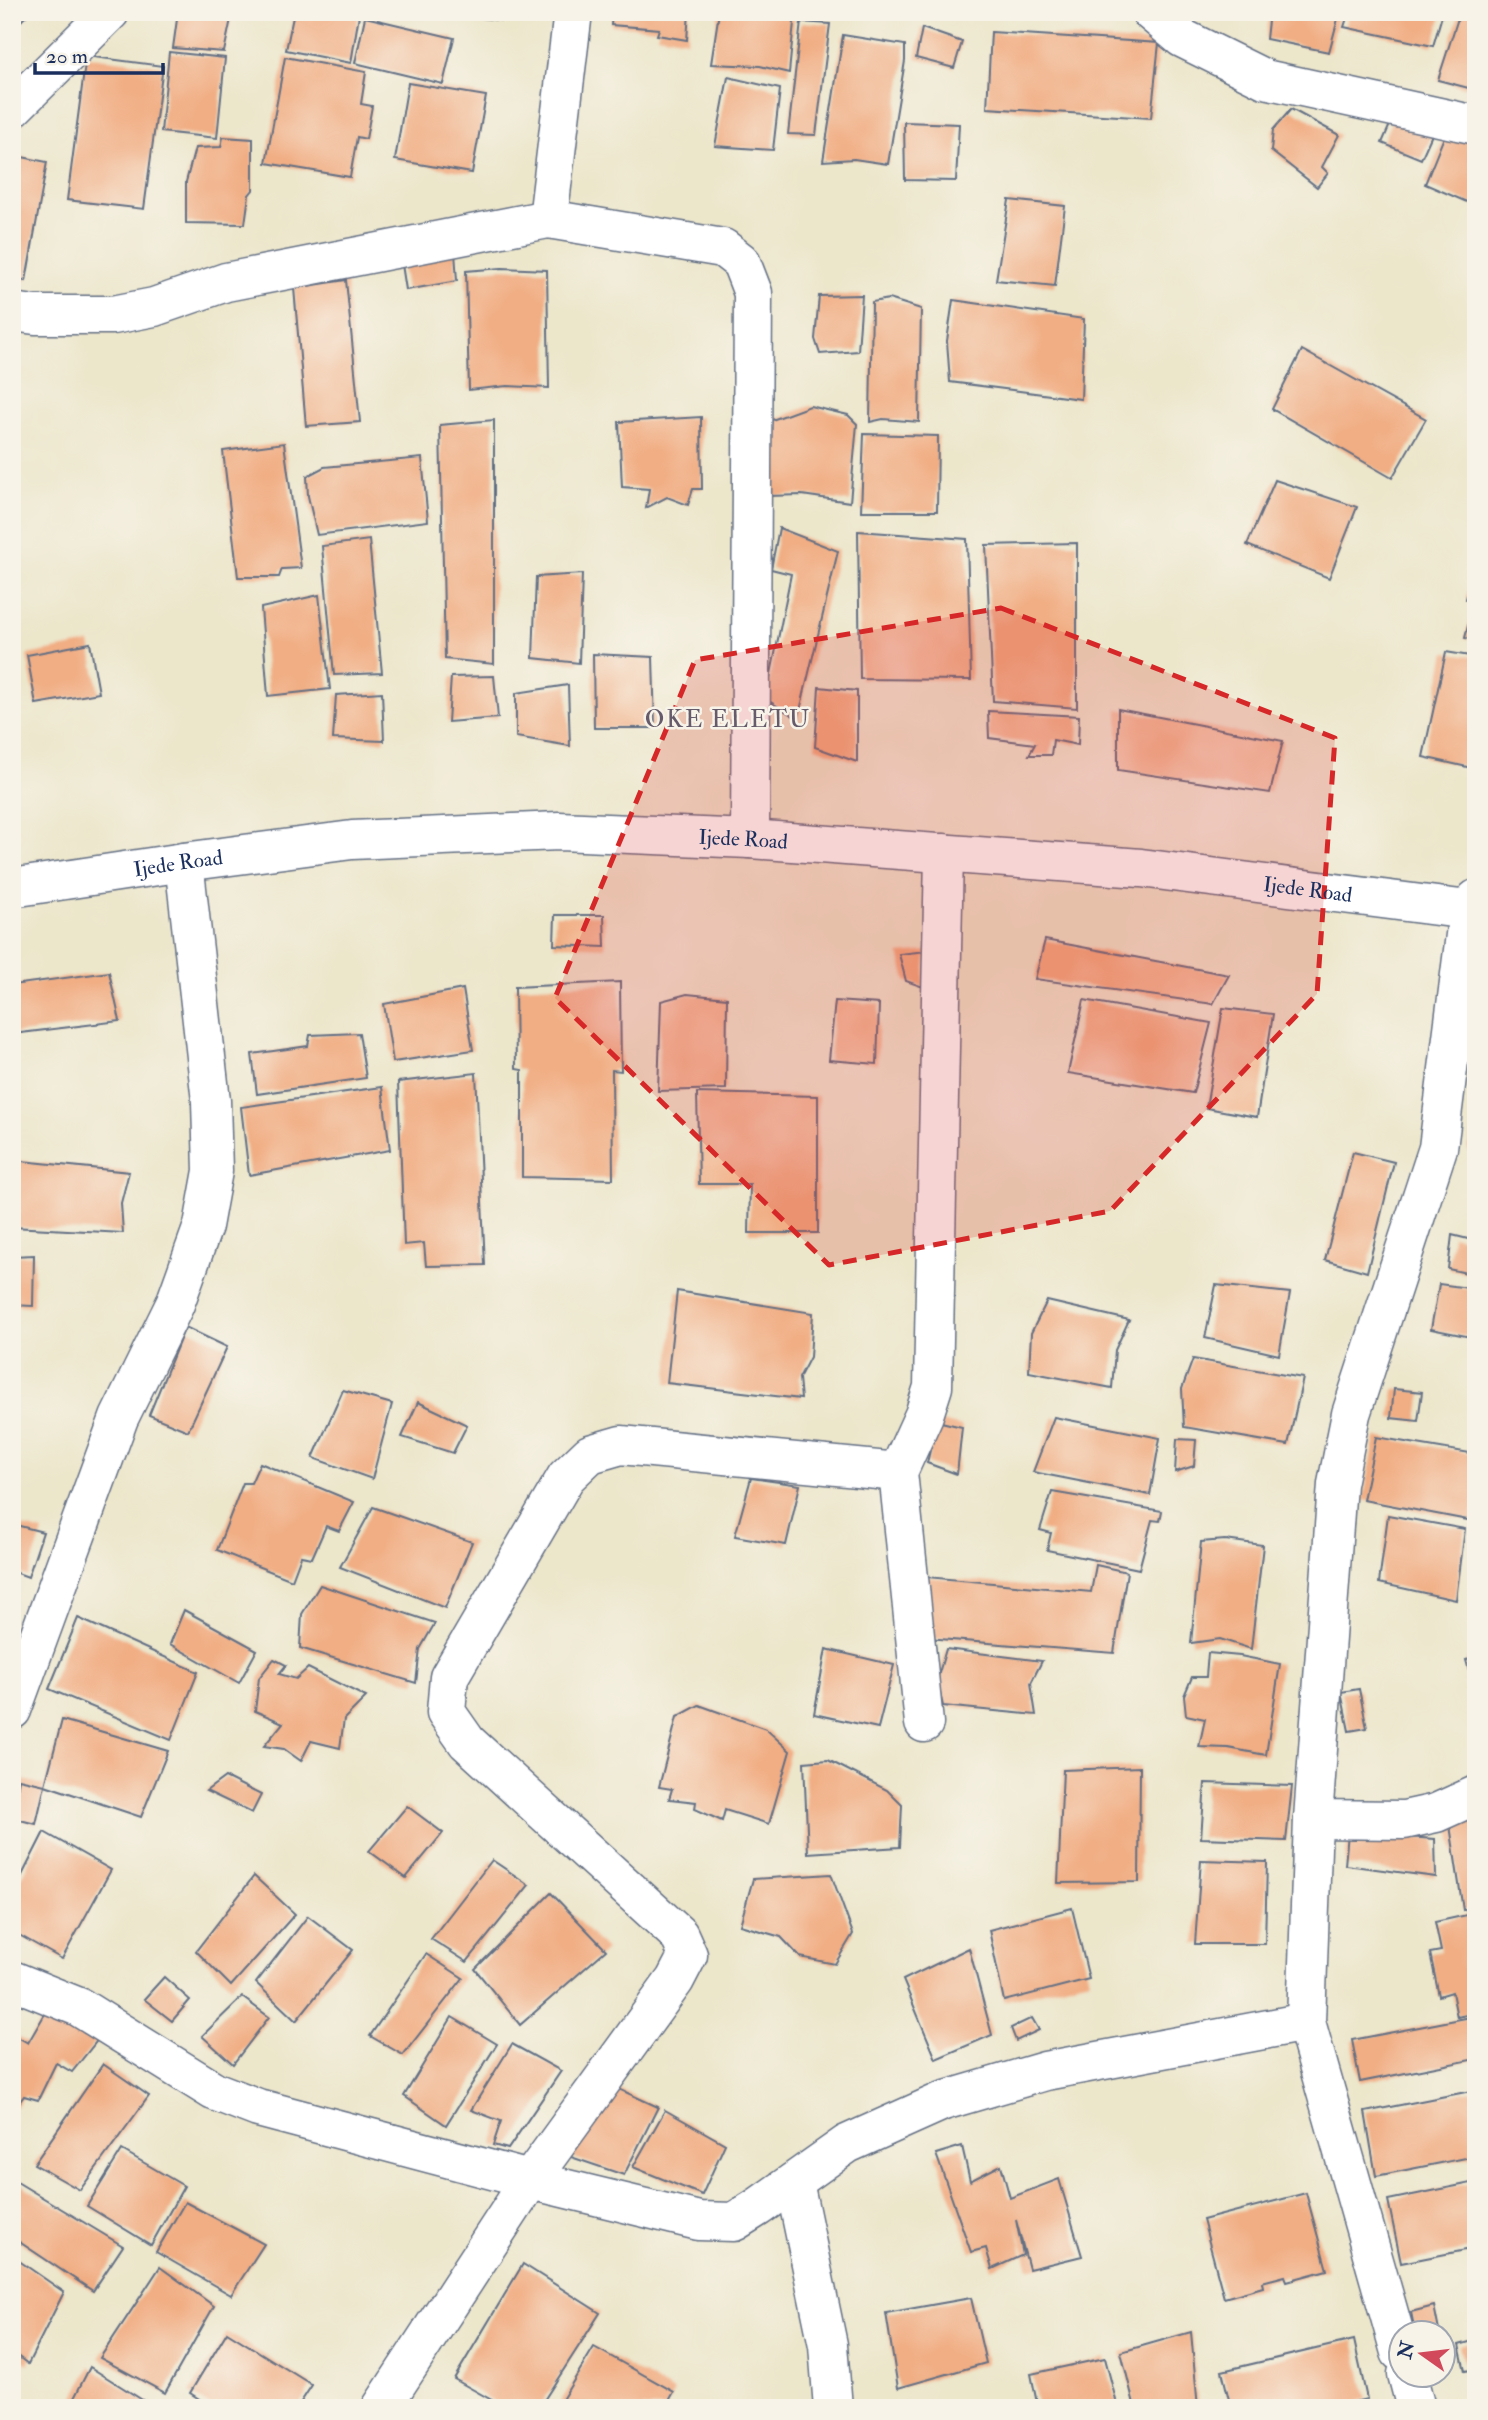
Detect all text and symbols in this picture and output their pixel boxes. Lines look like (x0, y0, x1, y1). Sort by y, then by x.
scale bar (35, 32, 163, 76)
text: 20 m (46, 43, 88, 70)
district label: OKE ELETU (645, 704, 811, 735)
street label: Ijede Road (698, 823, 790, 855)
street label: Ijede Road (132, 843, 225, 883)
street label: Ijede Road (1262, 870, 1355, 909)
north arrow (1386, 2318, 1456, 2388)
text: N (1393, 2338, 1420, 2362)

